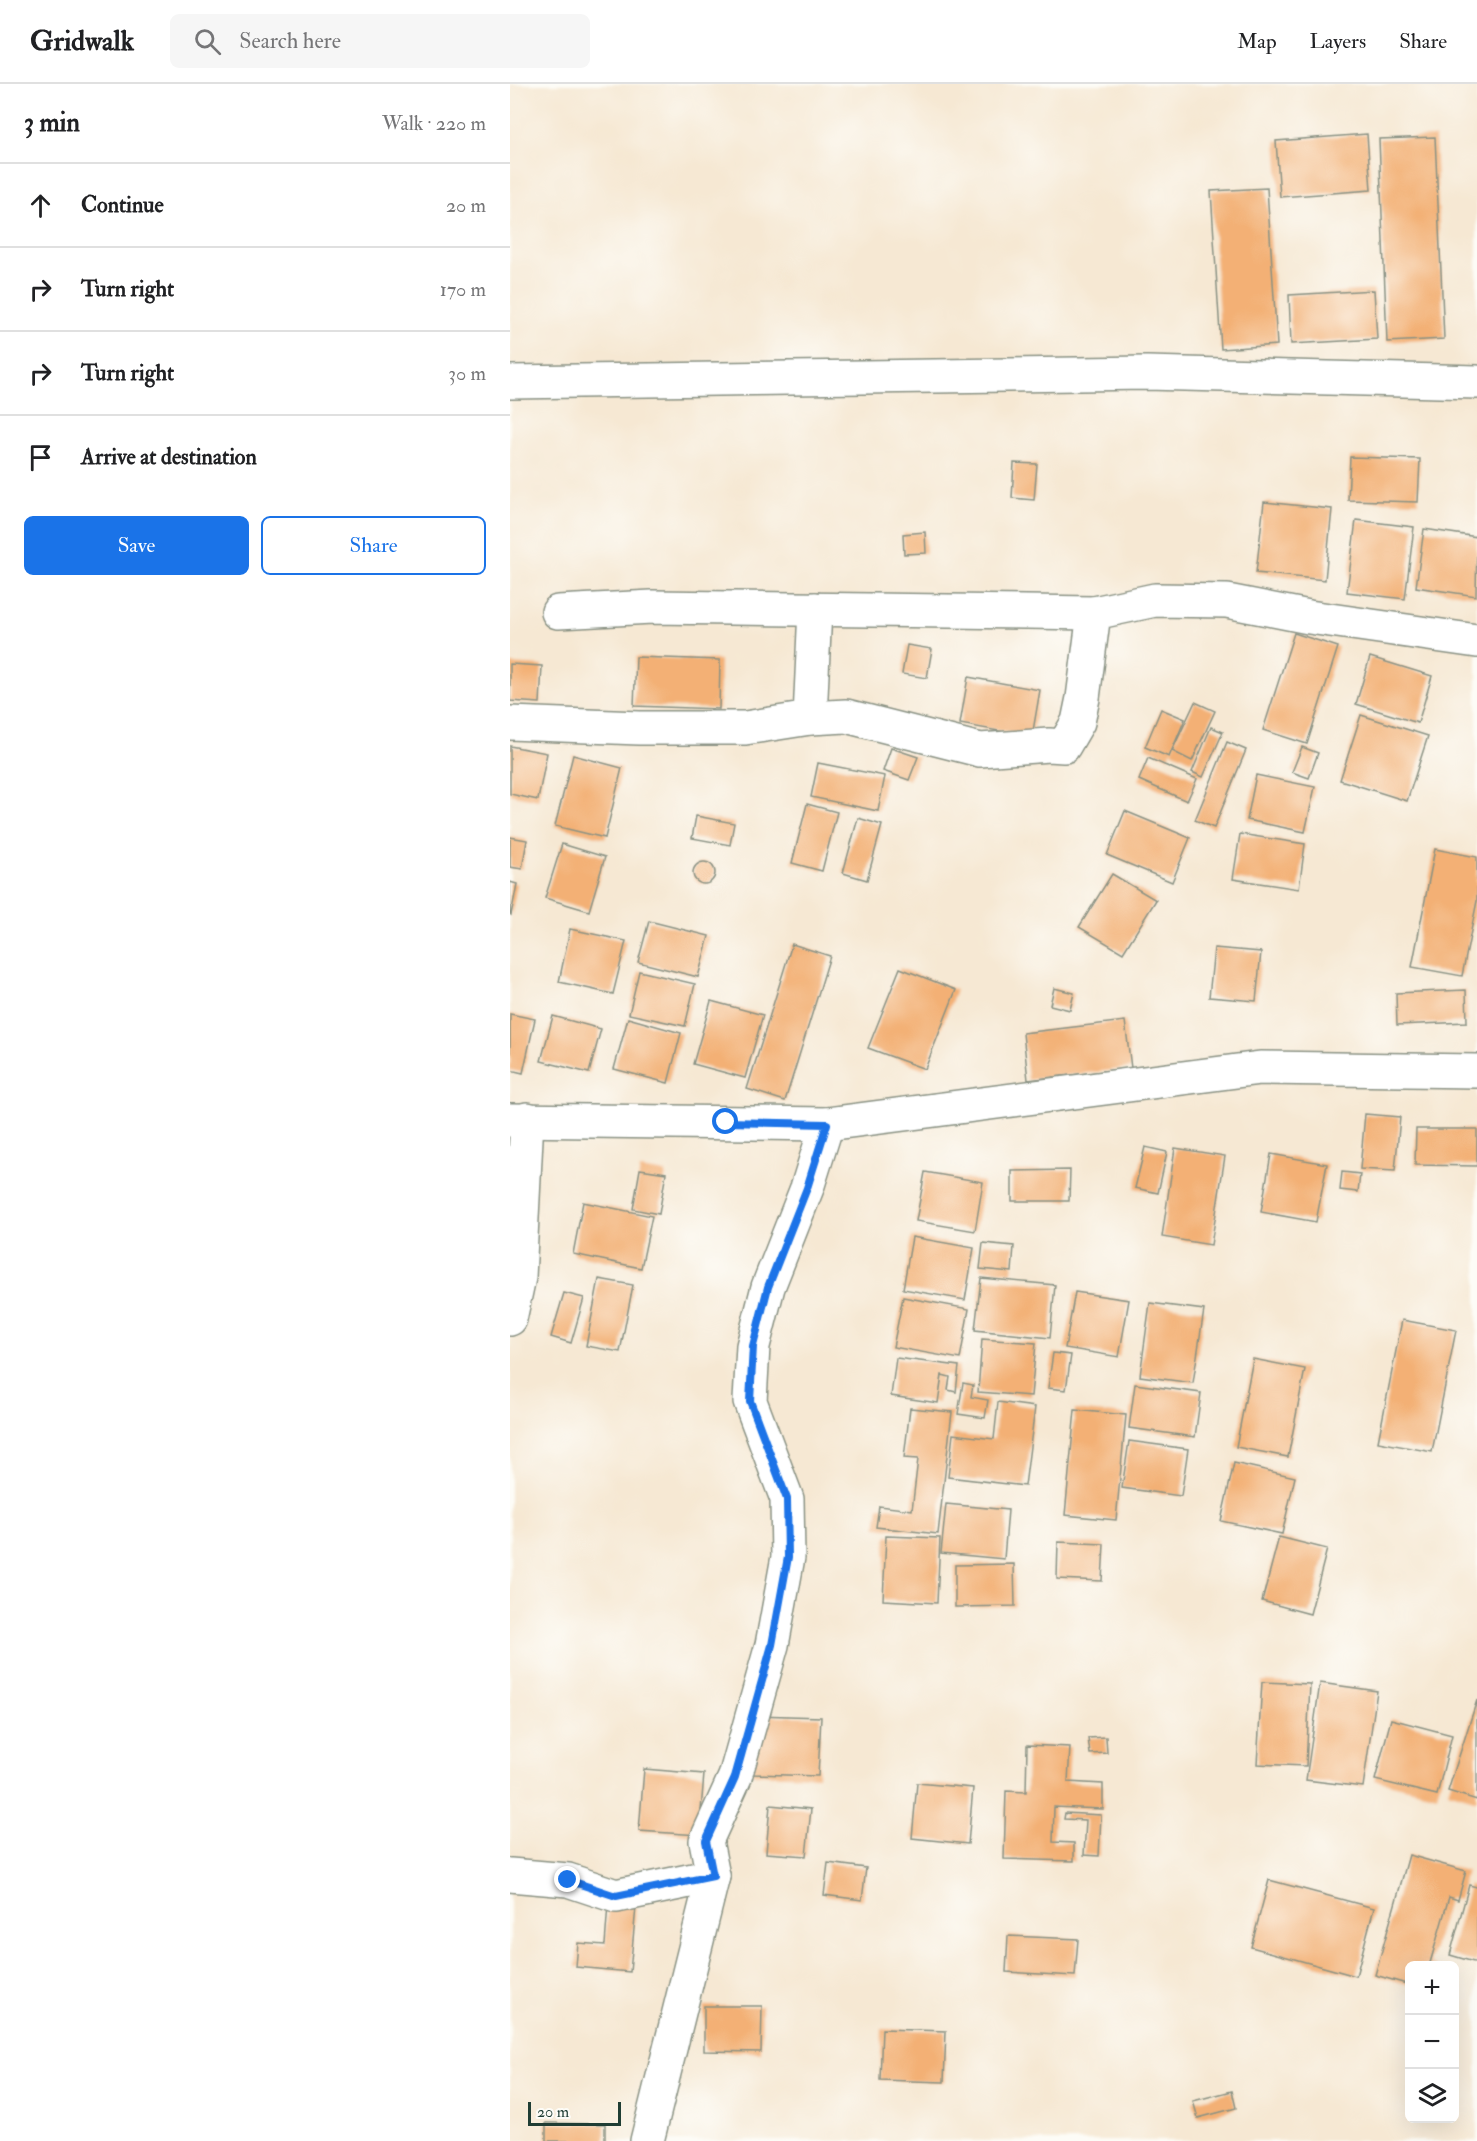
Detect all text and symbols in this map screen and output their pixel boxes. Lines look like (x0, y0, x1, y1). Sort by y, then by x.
search box (170, 14, 590, 68)
text: Gridwalk (30, 24, 134, 59)
icon: search (191, 25, 224, 58)
text: Search here (239, 27, 341, 55)
text: Map (1237, 28, 1277, 55)
text: Layers (1310, 28, 1366, 55)
text: Share (1399, 28, 1447, 55)
text: 3 min (24, 107, 80, 139)
text: Walk · 220 m (382, 111, 486, 136)
icon: ahead (24, 189, 57, 222)
text: Continue (81, 191, 164, 219)
text: 20 m (446, 193, 486, 218)
icon: right (24, 273, 57, 306)
text: Turn right (81, 275, 174, 303)
text: 170 m (440, 277, 486, 302)
icon: right (24, 357, 57, 390)
text: Turn right (81, 359, 174, 387)
text: 30 m (448, 361, 486, 386)
icon: arrive (24, 441, 57, 474)
text: Arrive at destination (81, 443, 257, 471)
button: Save (24, 516, 249, 575)
button: Share (261, 516, 486, 575)
route start (712, 1108, 738, 1134)
route end (554, 1866, 580, 1892)
map controls (1405, 1961, 1459, 2123)
button: + (1405, 1961, 1459, 2015)
button: − (1405, 2015, 1459, 2069)
button: layers (1405, 2069, 1459, 2123)
scale bar (528, 2099, 621, 2126)
text: 20 m (537, 2102, 569, 2122)

